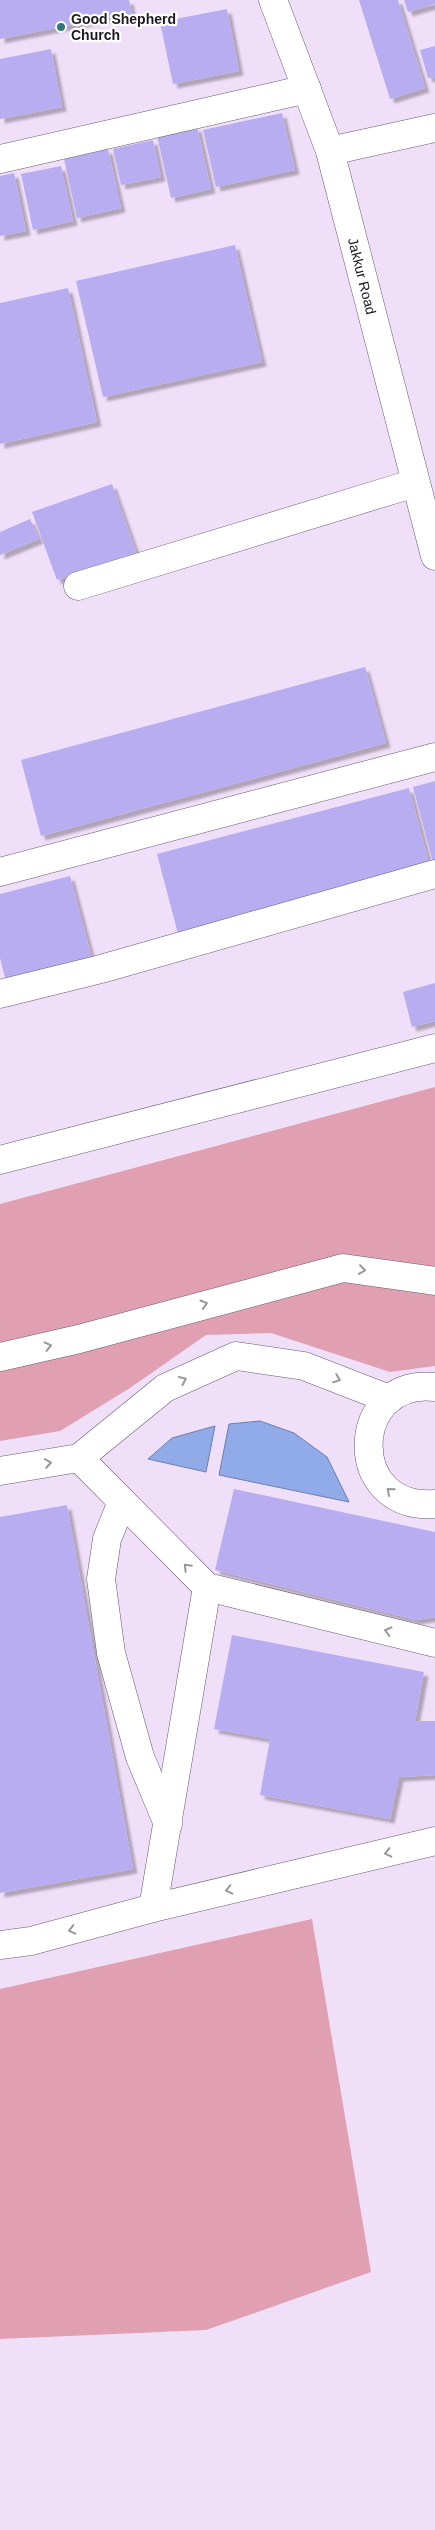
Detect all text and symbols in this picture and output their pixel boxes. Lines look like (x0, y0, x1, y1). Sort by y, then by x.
place label: Good Shepherd Church (71, 11, 176, 43)
marker: Good Shepherd Church (55, 21, 67, 33)
street label: Jakkur Road (345, 236, 379, 316)
one-way arrow (358, 1264, 366, 1275)
one-way arrow (200, 1299, 209, 1310)
one-way arrow (43, 1341, 52, 1352)
one-way arrow (333, 1373, 341, 1383)
one-way arrow (178, 1375, 187, 1386)
one-way arrow (44, 1459, 52, 1469)
one-way arrow (387, 1488, 396, 1496)
one-way arrow (183, 1564, 192, 1573)
one-way arrow (383, 1626, 392, 1637)
one-way arrow (383, 1847, 392, 1858)
one-way arrow (225, 1884, 234, 1895)
one-way arrow (68, 1924, 76, 1935)

